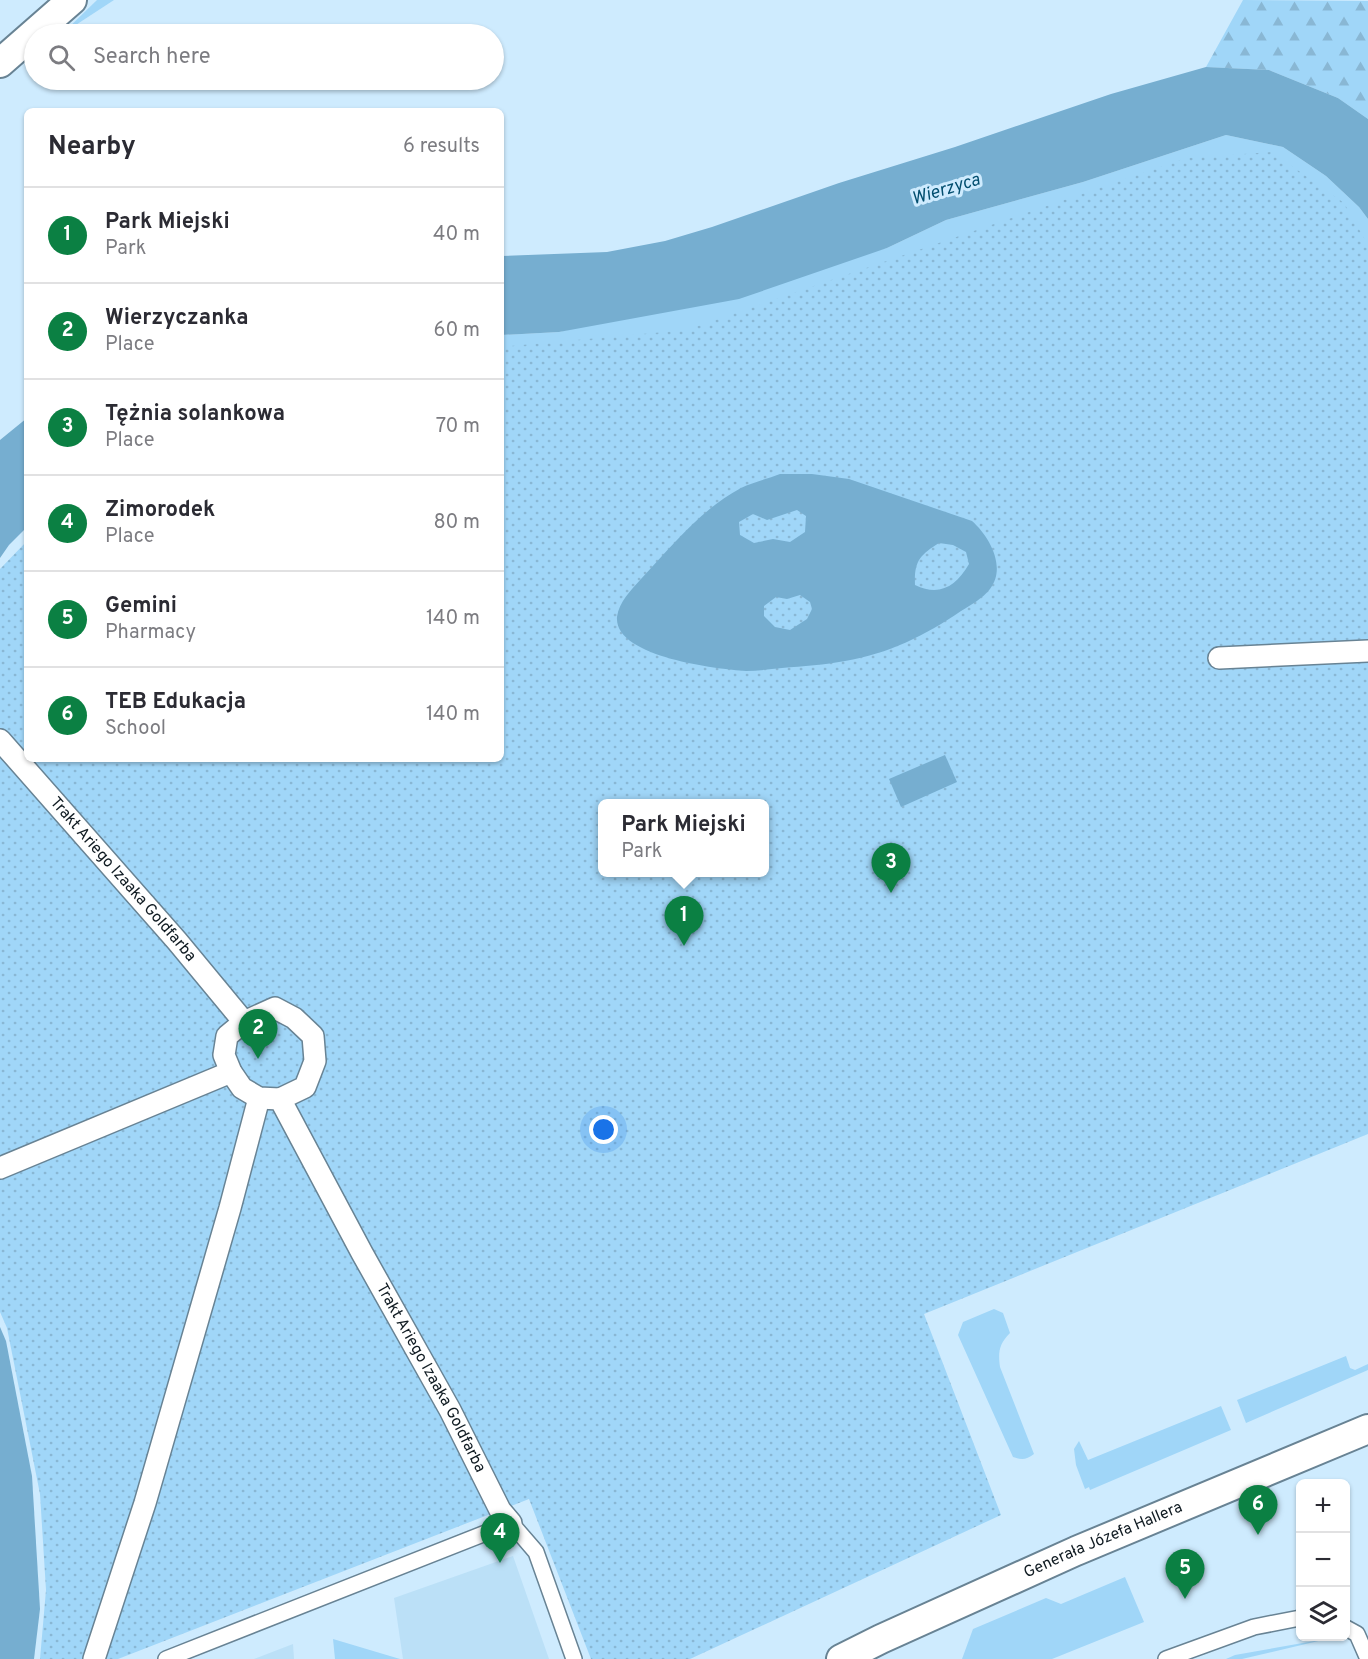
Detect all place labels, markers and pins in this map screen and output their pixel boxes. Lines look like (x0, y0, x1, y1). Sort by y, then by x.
pin: 3 (872, 844, 910, 893)
pin: 1 (664, 896, 704, 946)
pin: 2 (238, 1010, 278, 1059)
pin: 6 (1238, 1486, 1278, 1535)
pin: 4 (480, 1514, 520, 1563)
pin: 5 (1166, 1550, 1204, 1599)

